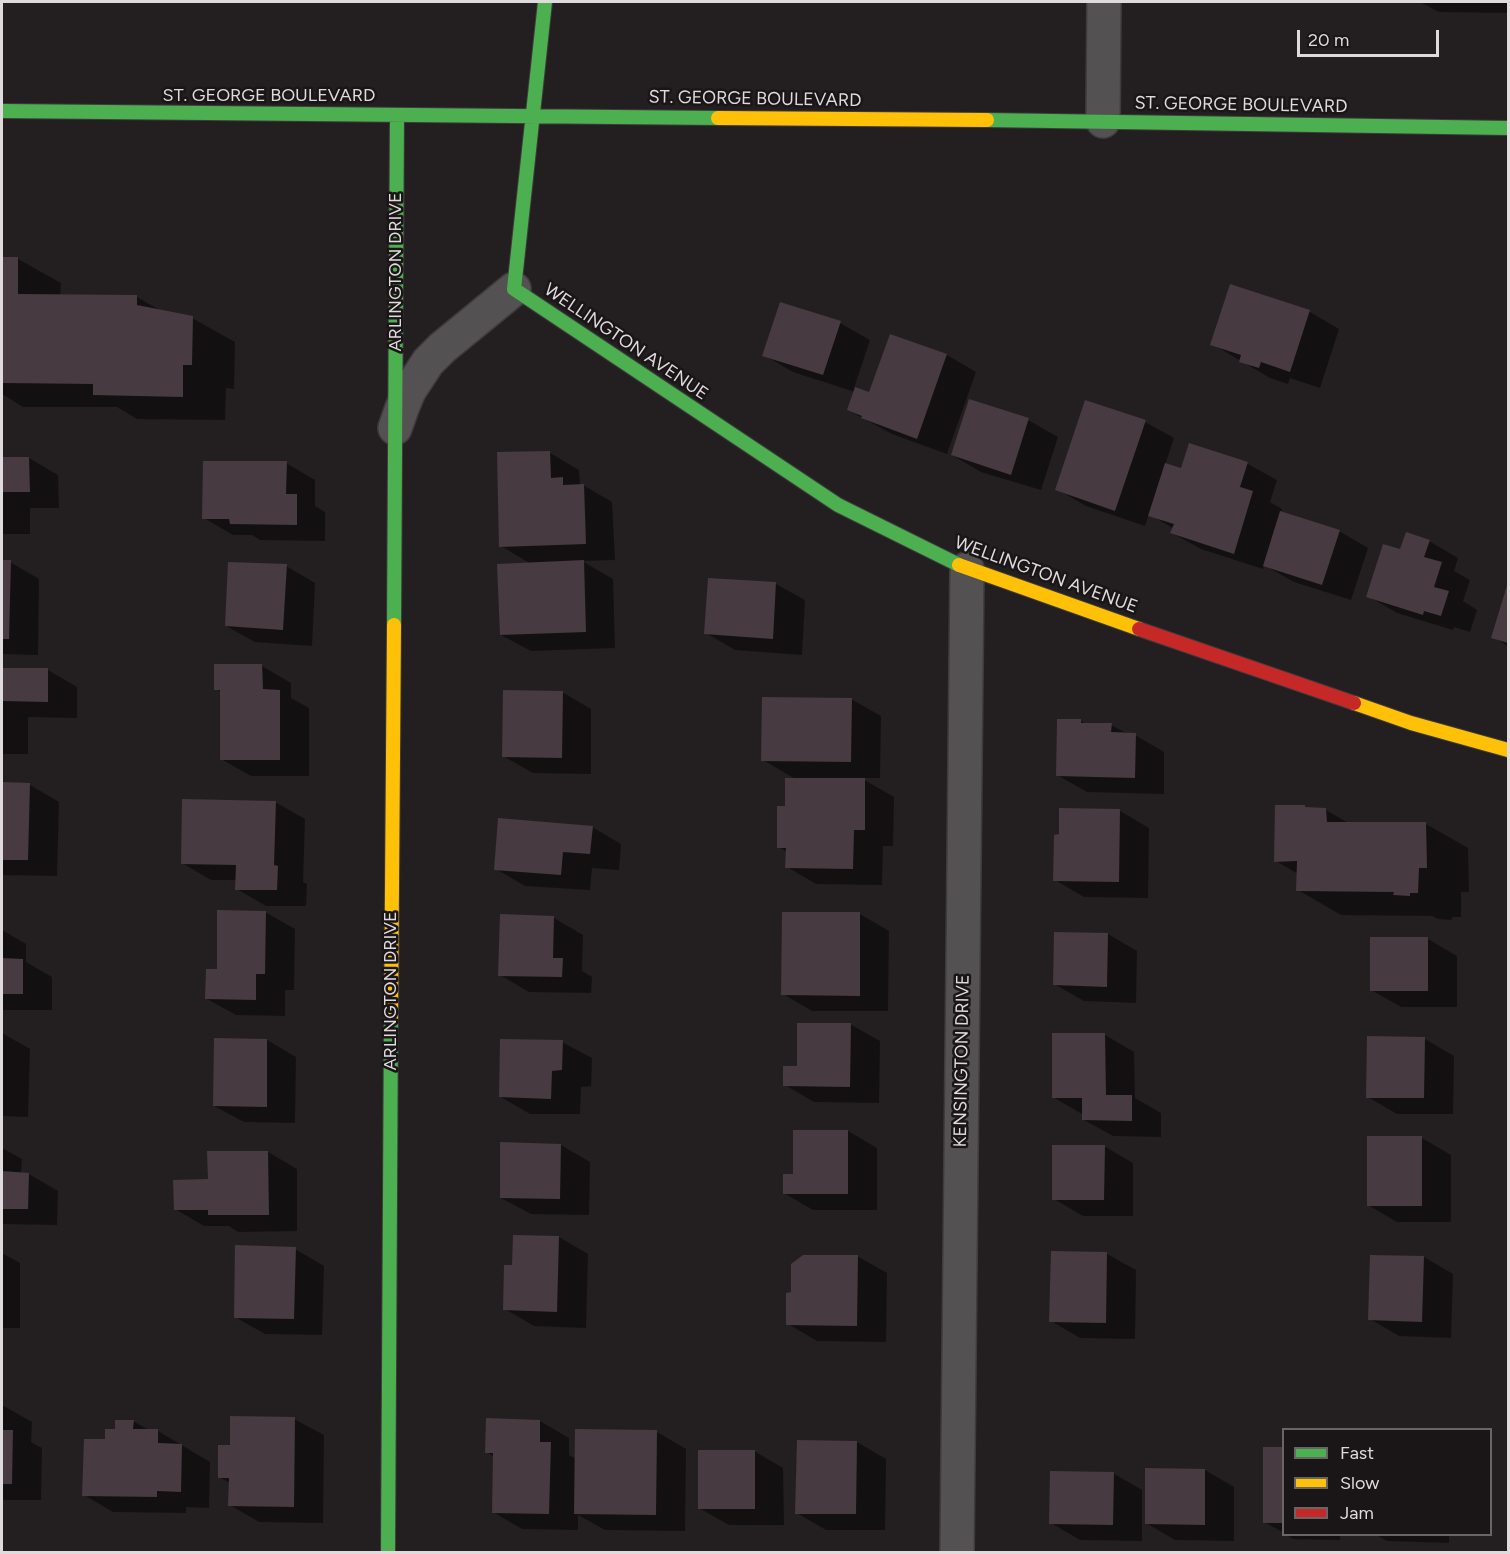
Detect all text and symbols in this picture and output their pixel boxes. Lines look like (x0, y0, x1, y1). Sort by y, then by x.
scale bar (1300, 18, 1442, 56)
text: 20 m (1308, 29, 1349, 51)
street label: ST. GEORGE BOULEVARD (163, 85, 375, 107)
street label: ST. GEORGE BOULEVARD (648, 86, 862, 112)
street label: ST. GEORGE BOULEVARD (1134, 92, 1348, 118)
street label: ARLINGTON DRIVE (385, 192, 407, 352)
street label: WELLINGTON AVENUE (540, 279, 712, 405)
street label: WELLINGTON AVENUE (951, 532, 1141, 618)
street label: ARLINGTON DRIVE (380, 911, 402, 1071)
street label: KENSINGTON DRIVE (950, 974, 974, 1148)
legend (1282, 1428, 1492, 1536)
text: Fast (1340, 1442, 1374, 1464)
text: Slow (1340, 1472, 1379, 1494)
text: Jam (1340, 1502, 1374, 1524)

